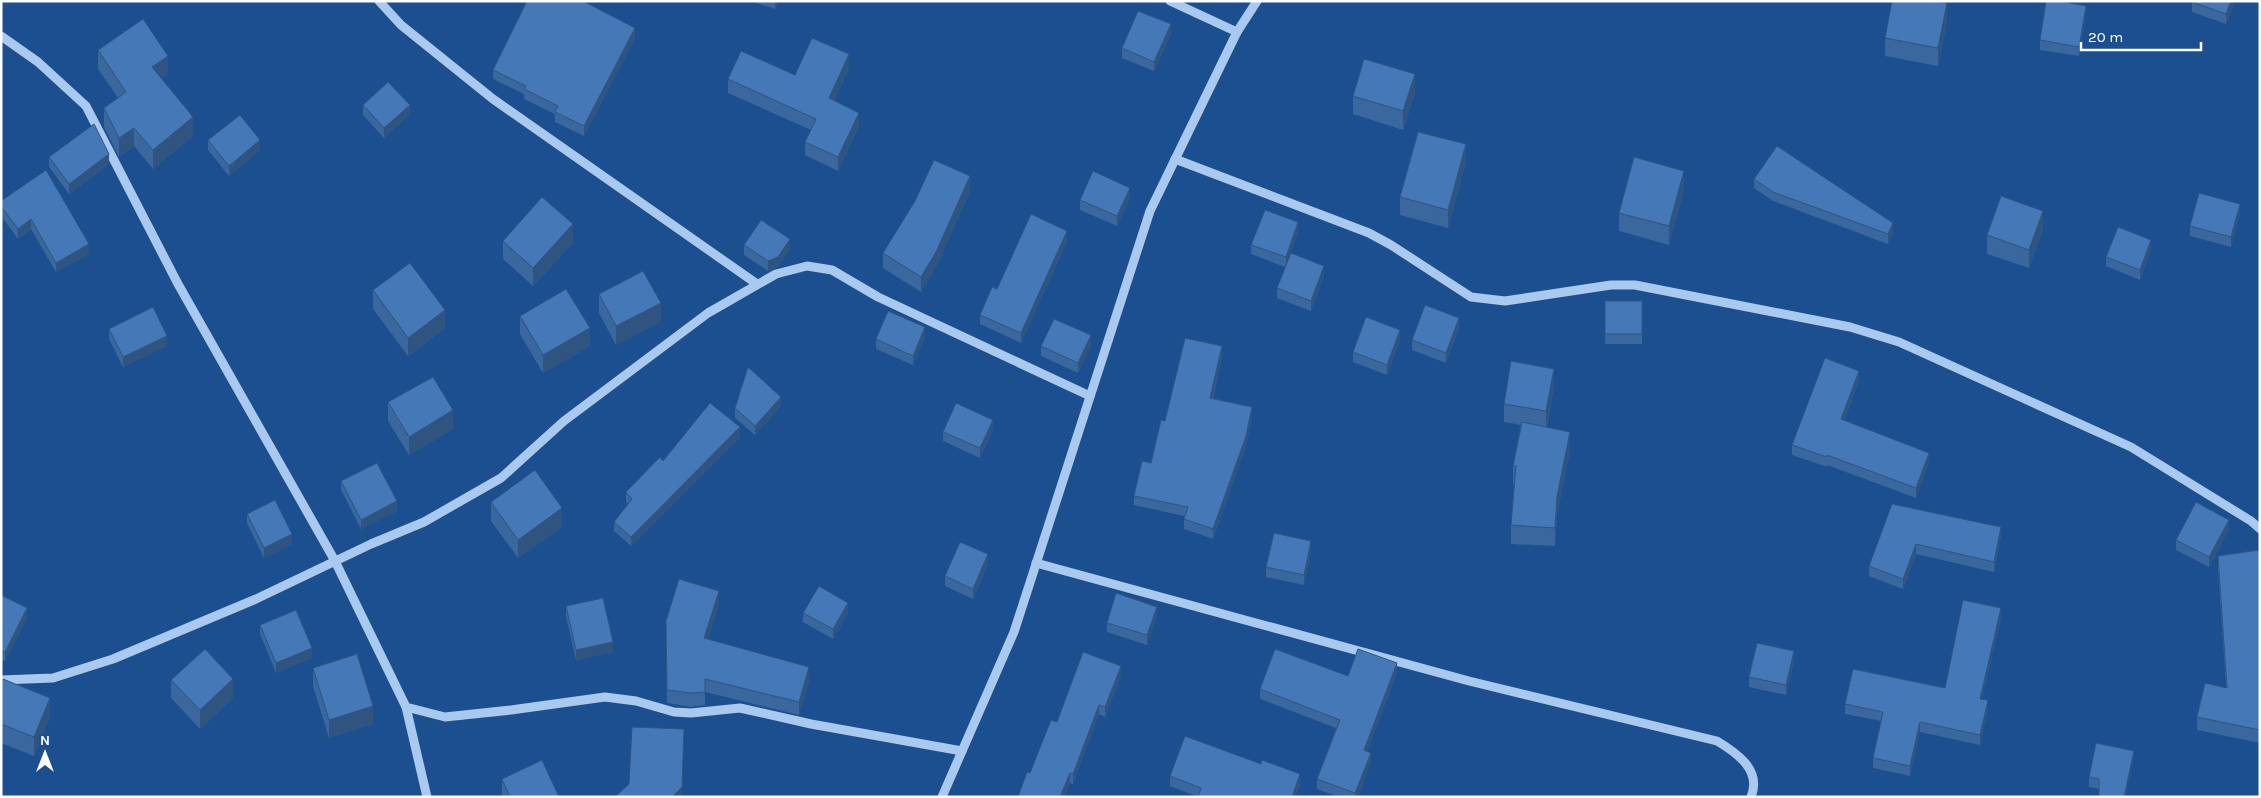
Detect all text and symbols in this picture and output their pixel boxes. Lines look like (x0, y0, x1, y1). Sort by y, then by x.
scale bar (2081, 20, 2201, 52)
text: 20 m (2088, 28, 2123, 46)
north arrow (20, 728, 70, 778)
text: N (40, 732, 50, 749)

